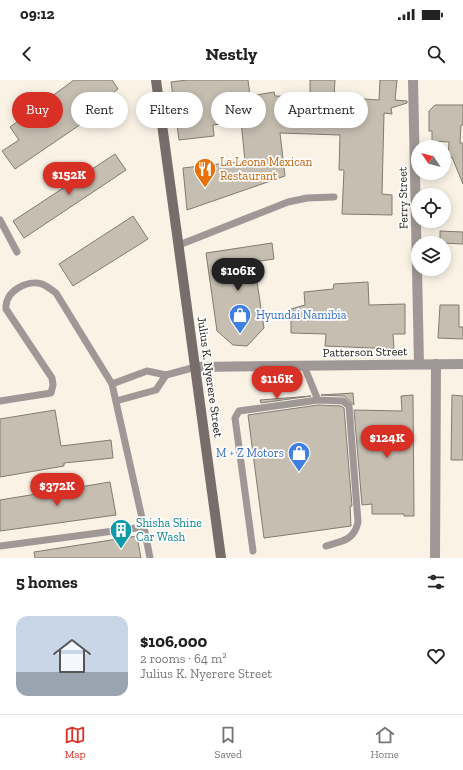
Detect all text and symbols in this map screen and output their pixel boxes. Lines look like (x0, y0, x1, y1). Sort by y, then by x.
text: 09:12 (20, 5, 55, 23)
icon: back (16, 43, 38, 65)
text: Nestly (206, 43, 257, 65)
icon: search (425, 43, 447, 65)
chip: Buy (12, 92, 63, 128)
chip: Rent (71, 92, 128, 128)
chip: Filters (136, 92, 203, 128)
chip: New (211, 92, 266, 128)
chip: Apartment (274, 92, 368, 128)
north arrow (411, 140, 451, 180)
map controls (411, 140, 451, 276)
place label: La Leona Mexican Restaurant (220, 155, 312, 183)
restaurant icon: La Leona Mexican Restaurant (192, 156, 218, 189)
pin: $152K (41, 162, 97, 196)
street label: Ferry Street (395, 166, 411, 229)
text: $152K (52, 167, 86, 182)
button: locate (411, 188, 451, 228)
button: layers (411, 236, 451, 276)
pin: $106K (210, 258, 266, 292)
text: $106K (221, 263, 255, 278)
shop icon: Hyundai Namibia (227, 302, 253, 335)
place label: Hyundai Namibia (256, 308, 347, 322)
street label: Julius K. Nyerere Street (195, 316, 225, 439)
street label: Patterson Street (322, 344, 408, 360)
pin: $116K (249, 366, 305, 400)
text: $116K (261, 371, 293, 386)
pin: $124K (359, 425, 415, 459)
text: $124K (370, 430, 404, 445)
shop icon: M + Z Motors (286, 440, 312, 473)
place label: M + Z Motors (216, 446, 284, 460)
pin: $372K (29, 473, 85, 507)
text: $372K (39, 478, 75, 493)
place label: Shisha Shine Car Wash (136, 516, 202, 544)
building icon: Shisha Shine Car Wash (108, 517, 134, 550)
icon: filters (425, 571, 447, 593)
text: 5 homes (16, 572, 78, 592)
text: $106,000 (140, 631, 207, 651)
icon: home (48, 632, 96, 680)
icon: heart (425, 645, 447, 667)
text: 2 rooms · 64 m² (140, 651, 227, 666)
text: Julius K. Nyerere Street (140, 666, 272, 681)
tab: Map (64, 724, 86, 761)
tab: Saved (215, 724, 242, 761)
tab: Home (370, 724, 399, 761)

